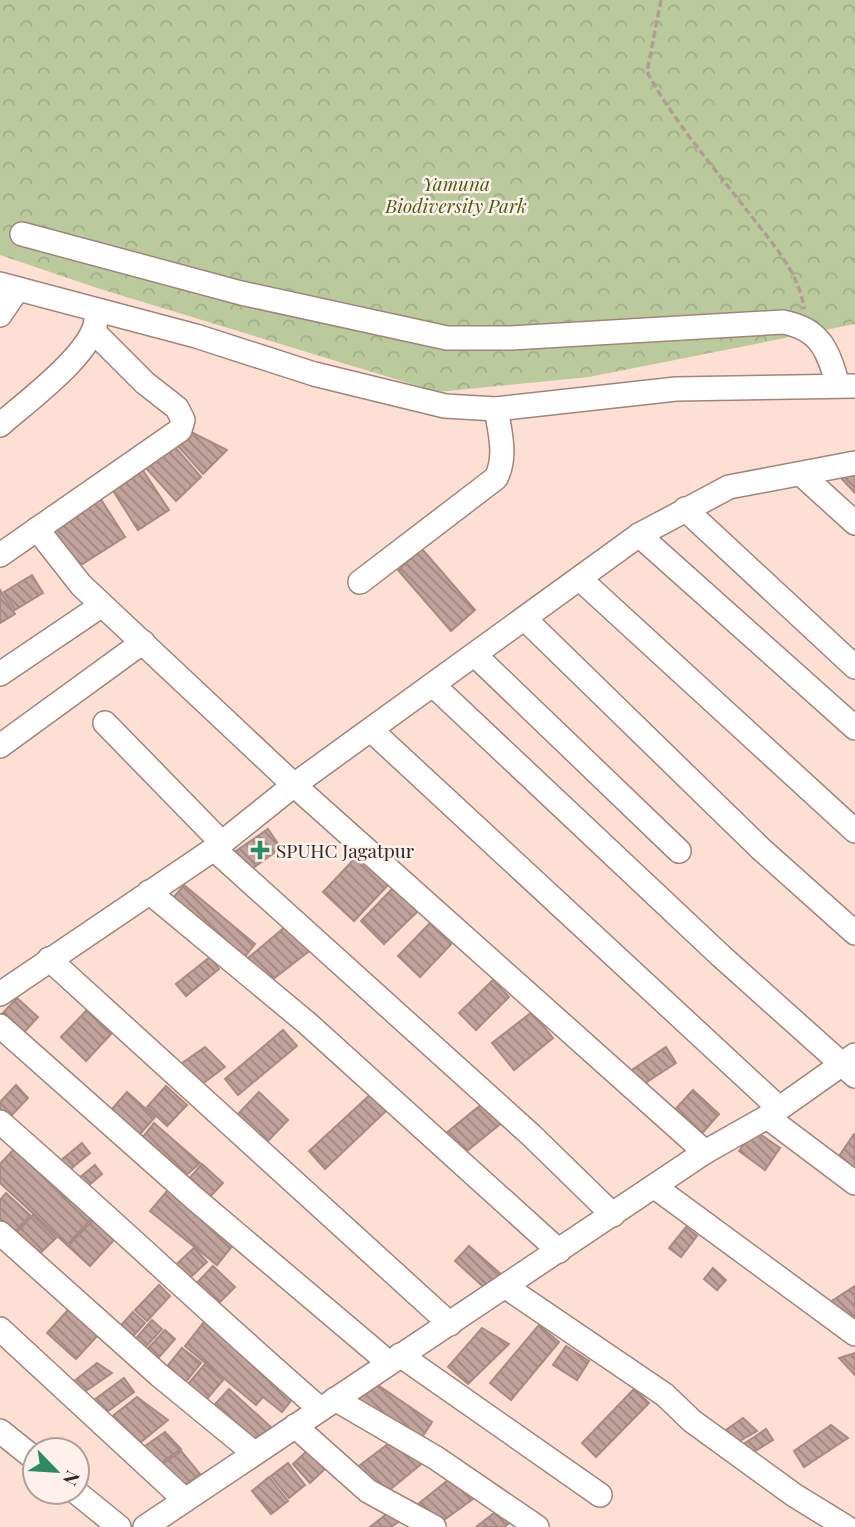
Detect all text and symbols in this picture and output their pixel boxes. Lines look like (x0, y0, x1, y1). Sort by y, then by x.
park label: Yamuna Biodiversity Park (384, 170, 527, 218)
place label: SPUHC Jagatpur (276, 837, 415, 863)
marker: SPUHC Jagatpur (250, 840, 270, 860)
north arrow (21, 1436, 91, 1506)
text: N (58, 1467, 87, 1491)

